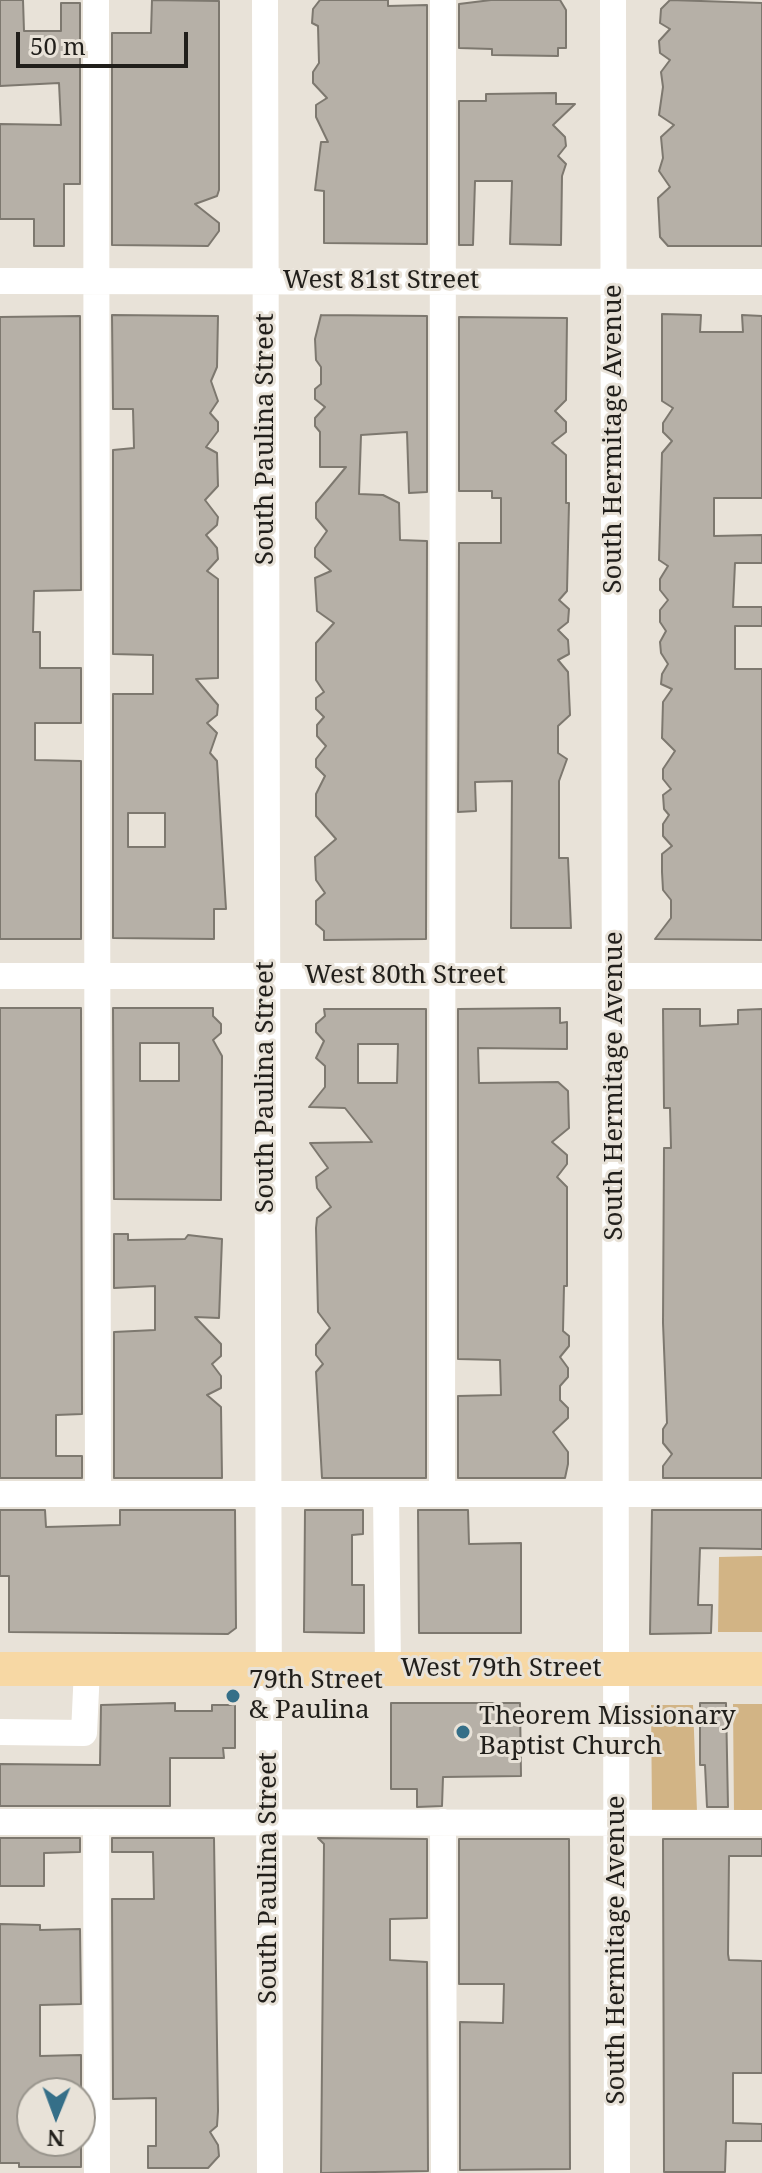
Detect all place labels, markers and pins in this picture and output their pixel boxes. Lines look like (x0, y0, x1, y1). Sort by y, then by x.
place label: 79th Street & Paulina (249, 1665, 383, 1726)
marker: 79th Street & Paulina (224, 1687, 242, 1705)
place label: Theorem Missionary Baptist Church (479, 1701, 736, 1762)
marker: Theorem Missionary Baptist Church (454, 1723, 472, 1741)

